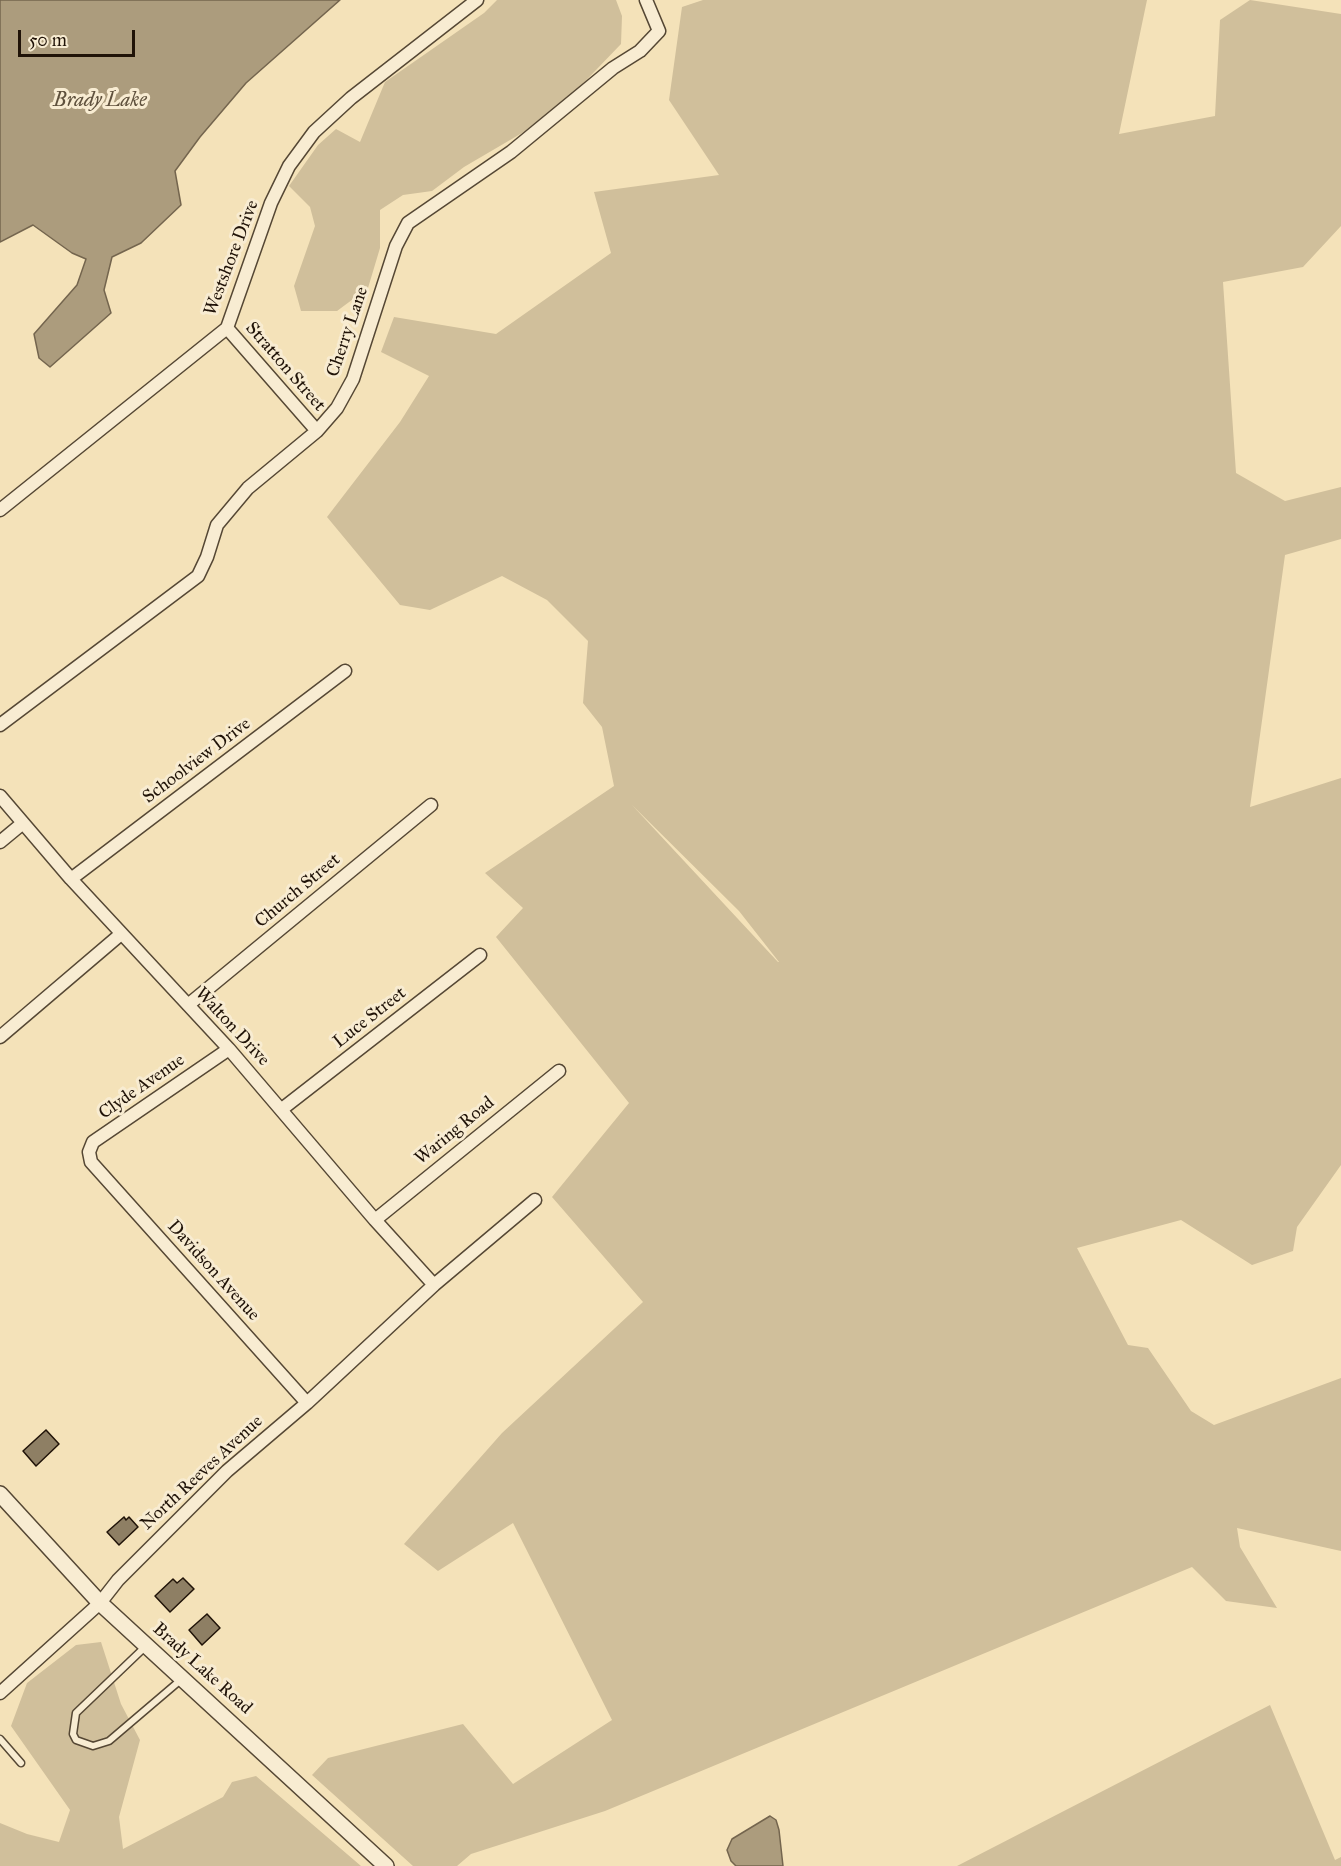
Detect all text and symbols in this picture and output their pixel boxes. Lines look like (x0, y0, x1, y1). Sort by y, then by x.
scale bar (21, 18, 138, 56)
text: 50 m (29, 29, 67, 51)
water label: Brady Lake (53, 89, 147, 113)
street label: Westshore Drive (200, 197, 264, 319)
street label: Cherry Lane (323, 284, 373, 380)
street label: Stratton Street (240, 318, 330, 416)
street label: Schoolview Drive (139, 713, 255, 809)
street label: Church Street (251, 849, 345, 933)
street label: Walton Drive (190, 983, 274, 1071)
street label: Luce Street (329, 983, 411, 1053)
street label: Clyde Avenue (95, 1050, 189, 1124)
street label: Waring Road (411, 1092, 499, 1170)
street label: Davidson Avenue (162, 1216, 264, 1326)
street label: North Reeves Avenue (137, 1411, 267, 1535)
street label: Brady Lake Road (148, 1619, 256, 1719)

